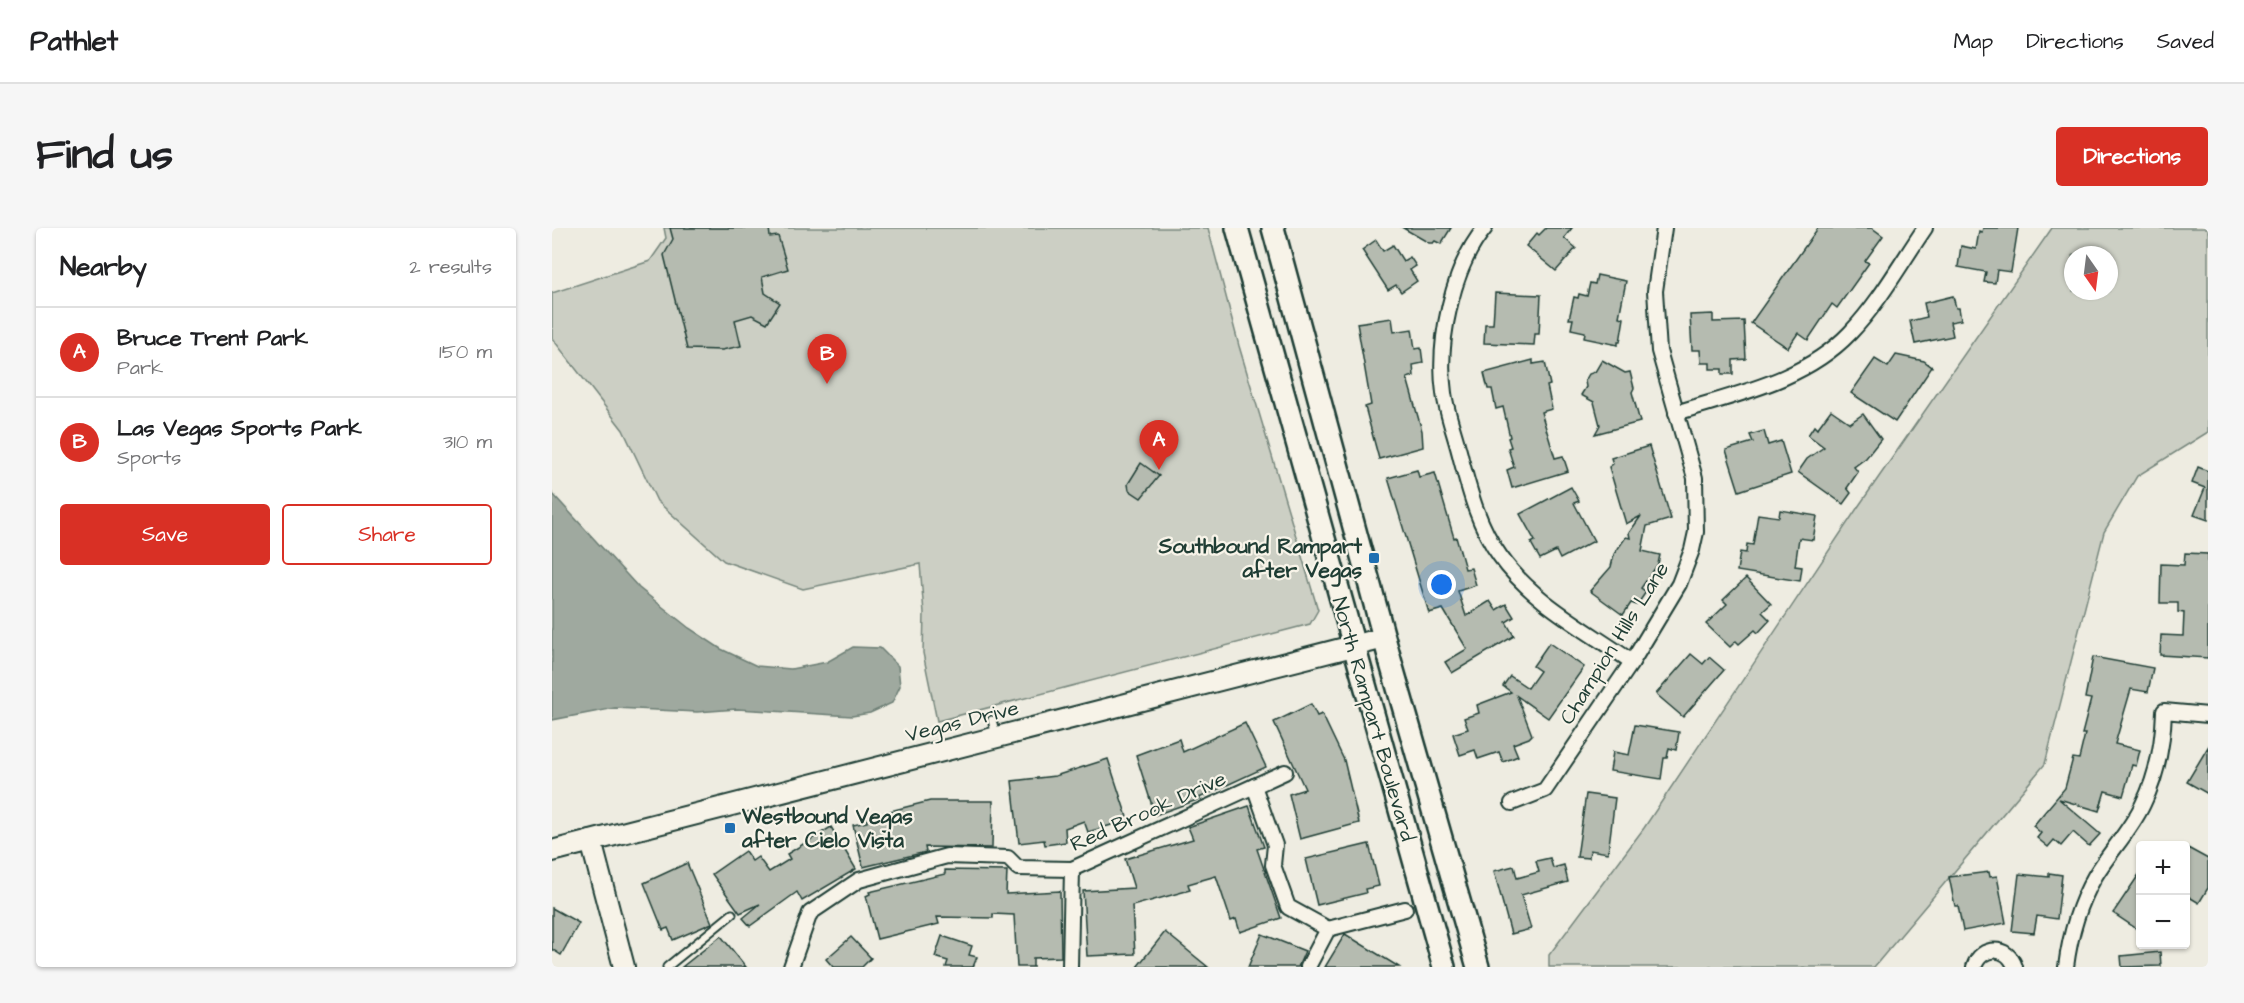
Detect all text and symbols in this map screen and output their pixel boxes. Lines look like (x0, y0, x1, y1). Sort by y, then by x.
text: Pathlet (30, 22, 118, 61)
text: Map (1953, 27, 1993, 56)
text: Directions (2026, 27, 2124, 56)
text: Saved (2157, 27, 2214, 56)
text: Find us (36, 127, 173, 185)
button: Directions (2056, 127, 2208, 186)
north arrow (2064, 246, 2118, 300)
text: Nearby (60, 249, 147, 285)
text: 2 results (409, 253, 492, 281)
text: Bruce Trent Park (117, 323, 308, 354)
pin: B (808, 334, 846, 384)
text: A (73, 338, 86, 366)
text: 150 m (439, 338, 492, 366)
text: Park (117, 354, 163, 382)
text: Las Vegas Sports Park (117, 413, 362, 444)
pin: A (1140, 420, 1178, 470)
text: B (72, 428, 87, 456)
text: 310 m (443, 428, 492, 456)
text: Sports (117, 444, 181, 472)
button: Save (60, 504, 270, 565)
button: Share (282, 504, 492, 565)
place label: Southbound Rampart after Vegas (1158, 532, 1362, 587)
marker: Southbound Rampart after Vegas (1367, 551, 1381, 565)
street label: Champion Hills Lane (1553, 557, 1677, 731)
your location (1427, 570, 1456, 599)
street label: North Rampart Boulevard (1324, 594, 1422, 845)
street label: Vegas Drive (903, 693, 1022, 751)
street label: Red Brook Drive (1066, 764, 1231, 859)
place label: Westbound Vegas after Cielo Vista (741, 802, 913, 855)
marker: Westbound Vegas after Cielo Vista (723, 821, 737, 835)
map controls (2136, 841, 2190, 949)
button: + (2136, 841, 2190, 895)
button: − (2136, 895, 2190, 949)

